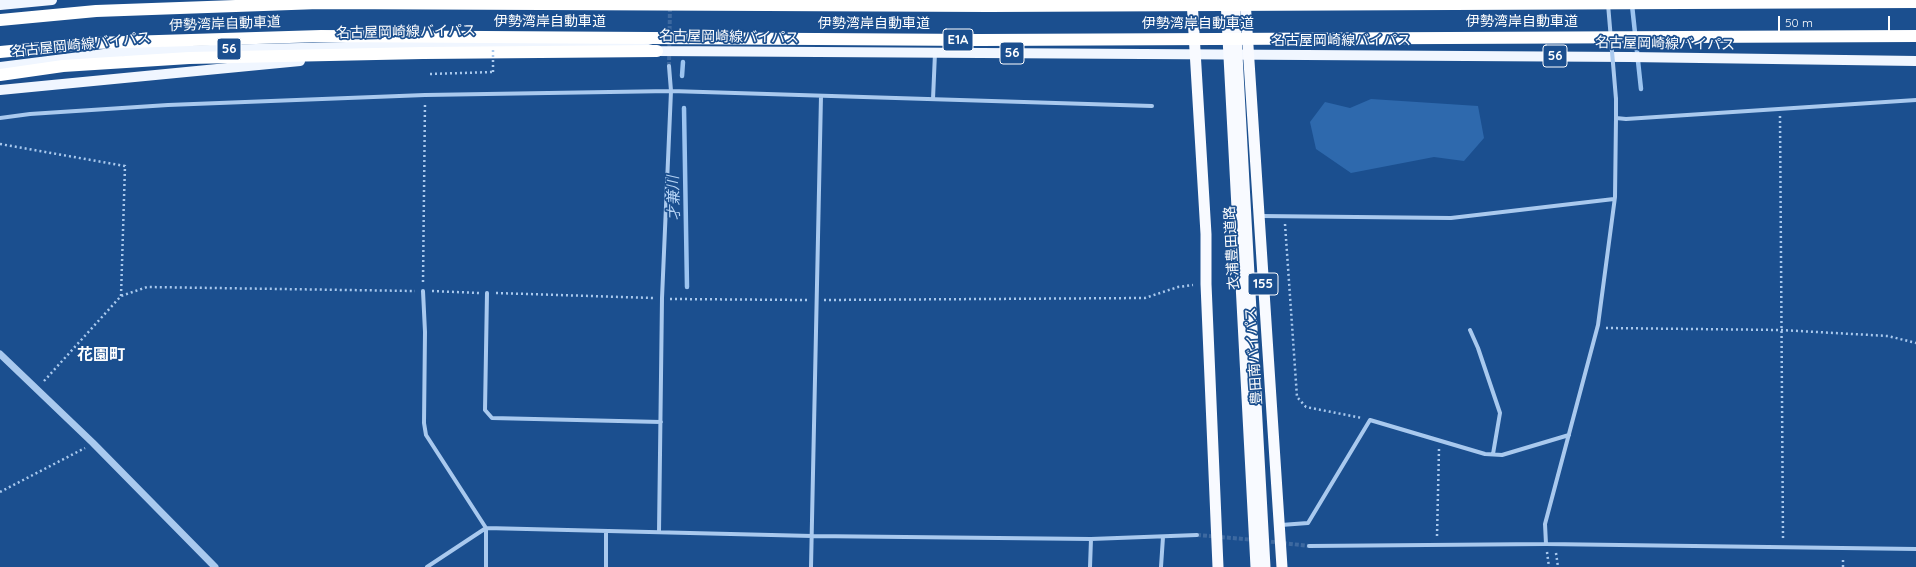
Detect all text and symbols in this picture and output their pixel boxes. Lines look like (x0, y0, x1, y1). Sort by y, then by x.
scale bar (1780, 8, 1892, 34)
street label: 伊勢湾岸自動車道 (169, 14, 281, 34)
street label: 伊勢湾岸自動車道 (494, 14, 606, 30)
street label: 伊勢湾岸自動車道 (1466, 14, 1578, 30)
text: 50 m (1785, 15, 1813, 30)
street label: 伊勢湾岸自動車道 (818, 16, 930, 32)
street label: 伊勢湾岸自動車道 (1142, 16, 1254, 32)
street label: 名古屋岡崎線バイパス (336, 22, 476, 42)
street label: 名古屋岡崎線バイパス (659, 27, 799, 47)
street label: 名古屋岡崎線バイパス (11, 29, 151, 61)
road number: E1A (943, 29, 973, 51)
street label: 名古屋岡崎線バイパス (1271, 33, 1411, 49)
street label: 名古屋岡崎線バイパス (1595, 34, 1735, 54)
road number: 56 (217, 38, 241, 60)
road number: 56 (1000, 42, 1024, 64)
road number: 56 (1543, 45, 1567, 67)
water label: 才兼川 (665, 175, 683, 221)
street label: 衣浦豊田道路 (1221, 206, 1243, 290)
road number: 155 (1248, 273, 1278, 295)
street label: 豊田南バイパス (1242, 307, 1266, 405)
district label: 花園町 (77, 345, 125, 365)

